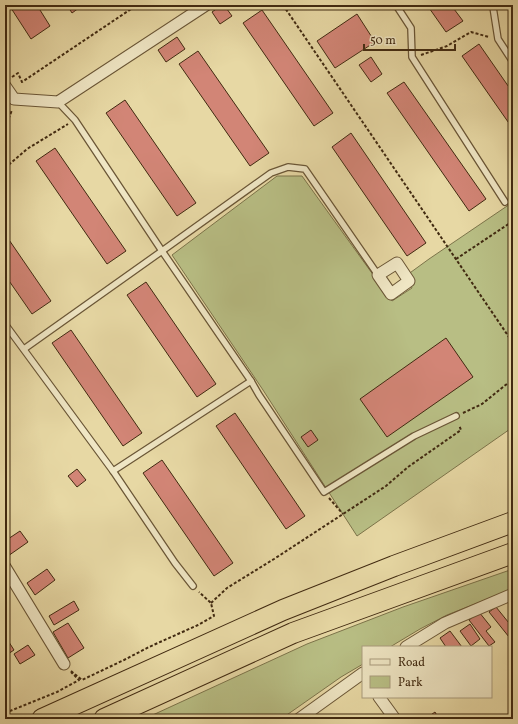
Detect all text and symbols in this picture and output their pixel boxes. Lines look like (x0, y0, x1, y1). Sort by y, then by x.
scale bar (364, 26, 455, 52)
text: 50 m (370, 33, 396, 49)
legend (362, 646, 492, 698)
text: Road (398, 655, 425, 671)
text: Park (398, 675, 423, 691)

